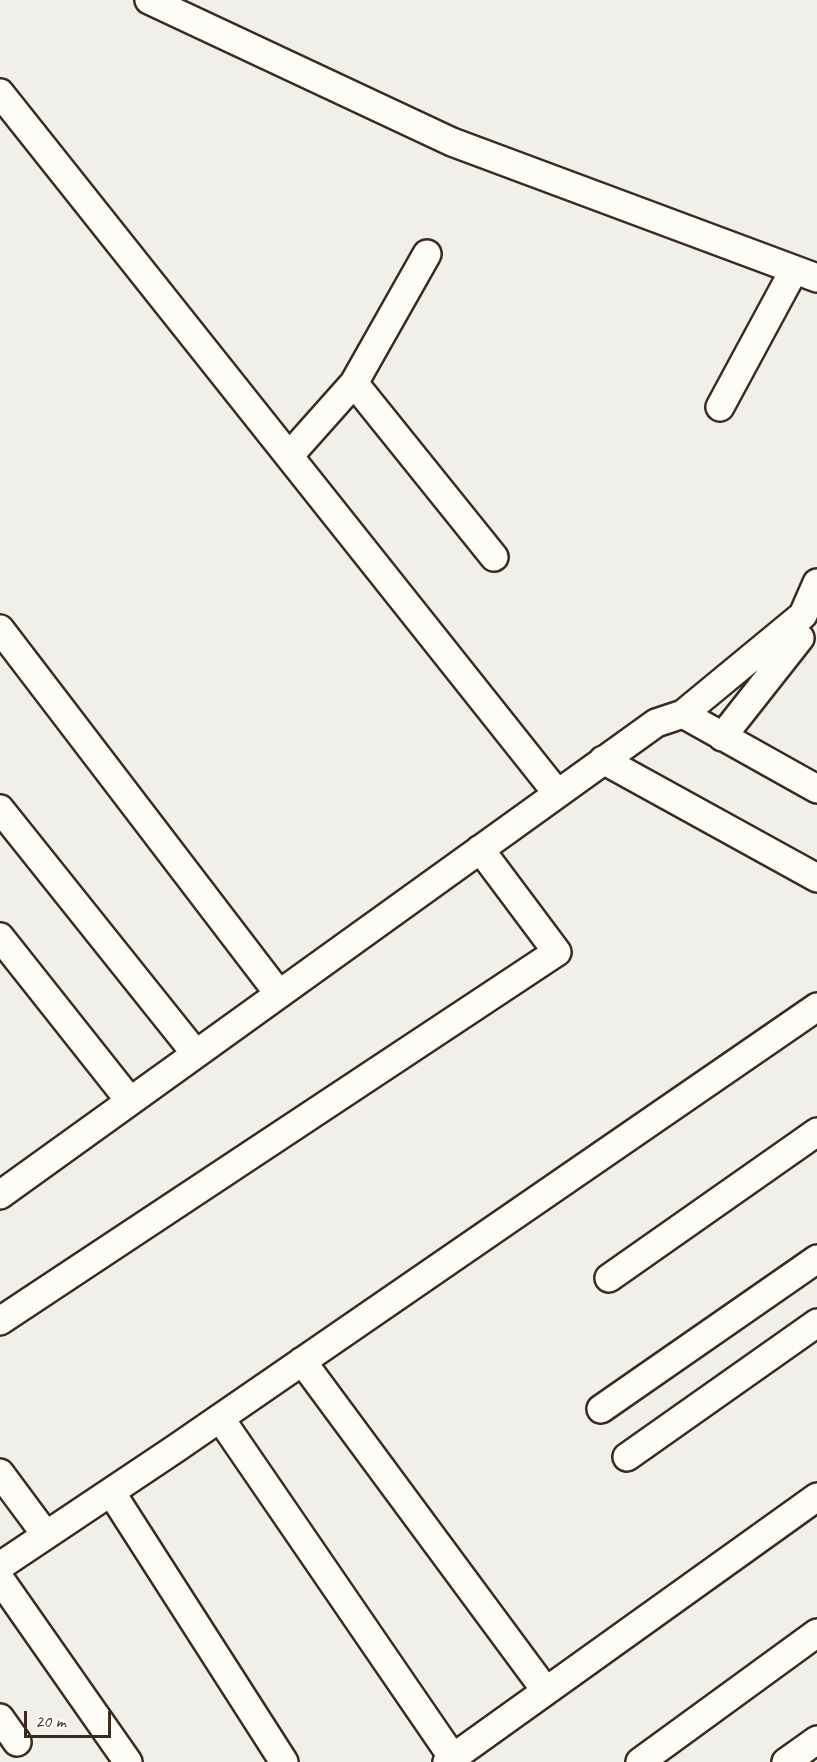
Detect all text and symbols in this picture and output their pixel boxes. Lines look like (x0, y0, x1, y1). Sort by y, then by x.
scale bar (27, 1699, 114, 1737)
text: 20 m (35, 1710, 66, 1732)

